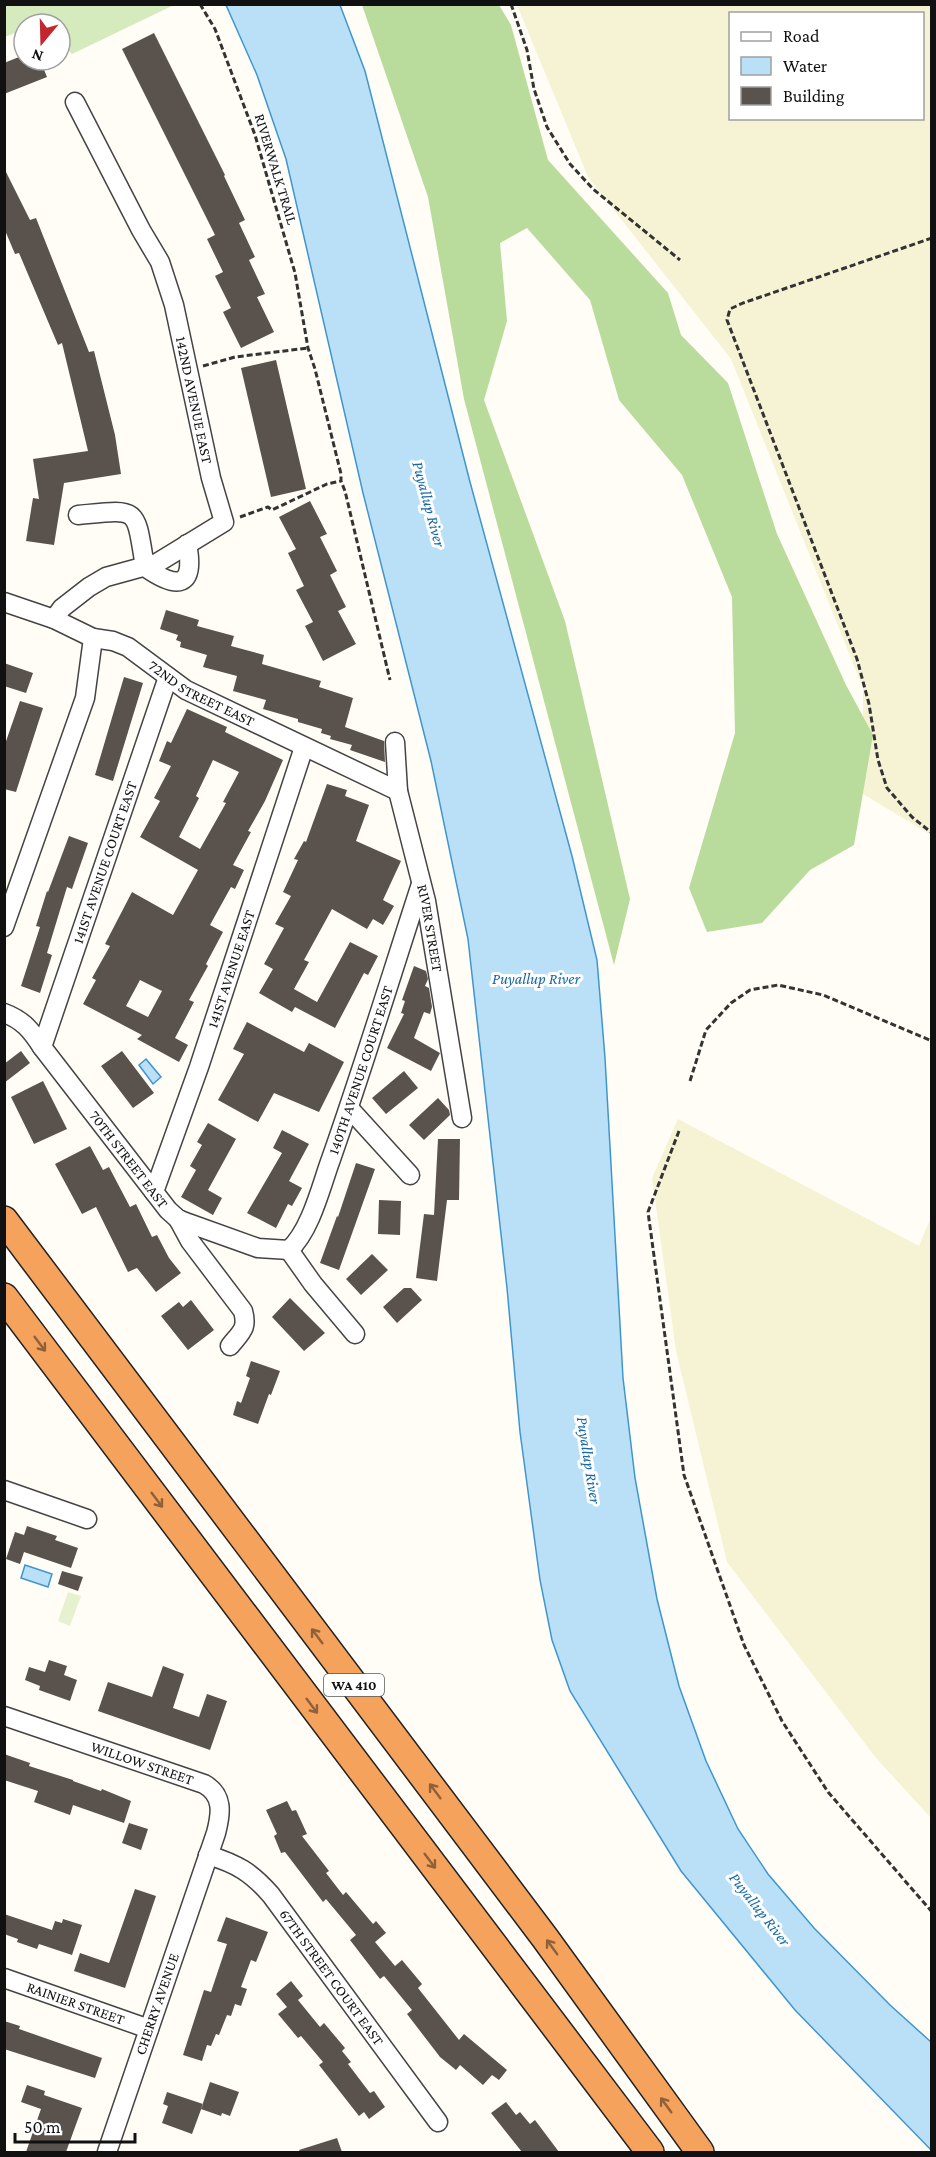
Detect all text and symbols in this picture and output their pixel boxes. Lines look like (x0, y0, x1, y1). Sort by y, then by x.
north arrow (12, 12, 72, 72)
legend (729, 12, 924, 120)
text: Road (783, 26, 820, 46)
text: N (29, 46, 45, 66)
text: Water (783, 56, 828, 76)
text: Building (783, 86, 845, 106)
street label: RIVERWALK TRAIL (252, 112, 301, 227)
street label: 142ND AVENUE EAST (173, 335, 215, 465)
water label: Puyallup River (408, 459, 449, 549)
street label: 72ND STREET EAST (146, 657, 257, 729)
street label: 141ST AVENUE COURT EAST (70, 779, 140, 946)
street label: RIVER STREET (414, 883, 446, 973)
street label: 141ST AVENUE EAST (204, 908, 258, 1030)
water label: Puyallup River (492, 970, 580, 988)
street label: 140TH AVENUE COURT EAST (325, 984, 396, 1156)
street label: 70TH STREET EAST (86, 1108, 171, 1211)
one-way arrow (33, 1336, 46, 1352)
water label: Puyallup River (573, 1415, 604, 1505)
one-way arrow (150, 1492, 163, 1508)
one-way arrow (311, 1628, 324, 1644)
road number: WA 410 (324, 1674, 384, 1696)
one-way arrow (306, 1697, 319, 1713)
street label: WILLOW STREET (89, 1738, 196, 1788)
one-way arrow (428, 1784, 441, 1800)
one-way arrow (424, 1853, 436, 1869)
water label: Puyallup River (725, 1869, 794, 1950)
street label: 67TH STREET COURT EAST (276, 1906, 387, 2048)
one-way arrow (546, 1940, 558, 1956)
street label: CHERRY AVENUE (132, 1951, 182, 2057)
street label: RAINIER STREET (25, 1979, 127, 2028)
one-way arrow (660, 2097, 673, 2113)
scale bar (15, 2106, 135, 2144)
text: 50 m (24, 2117, 61, 2137)

